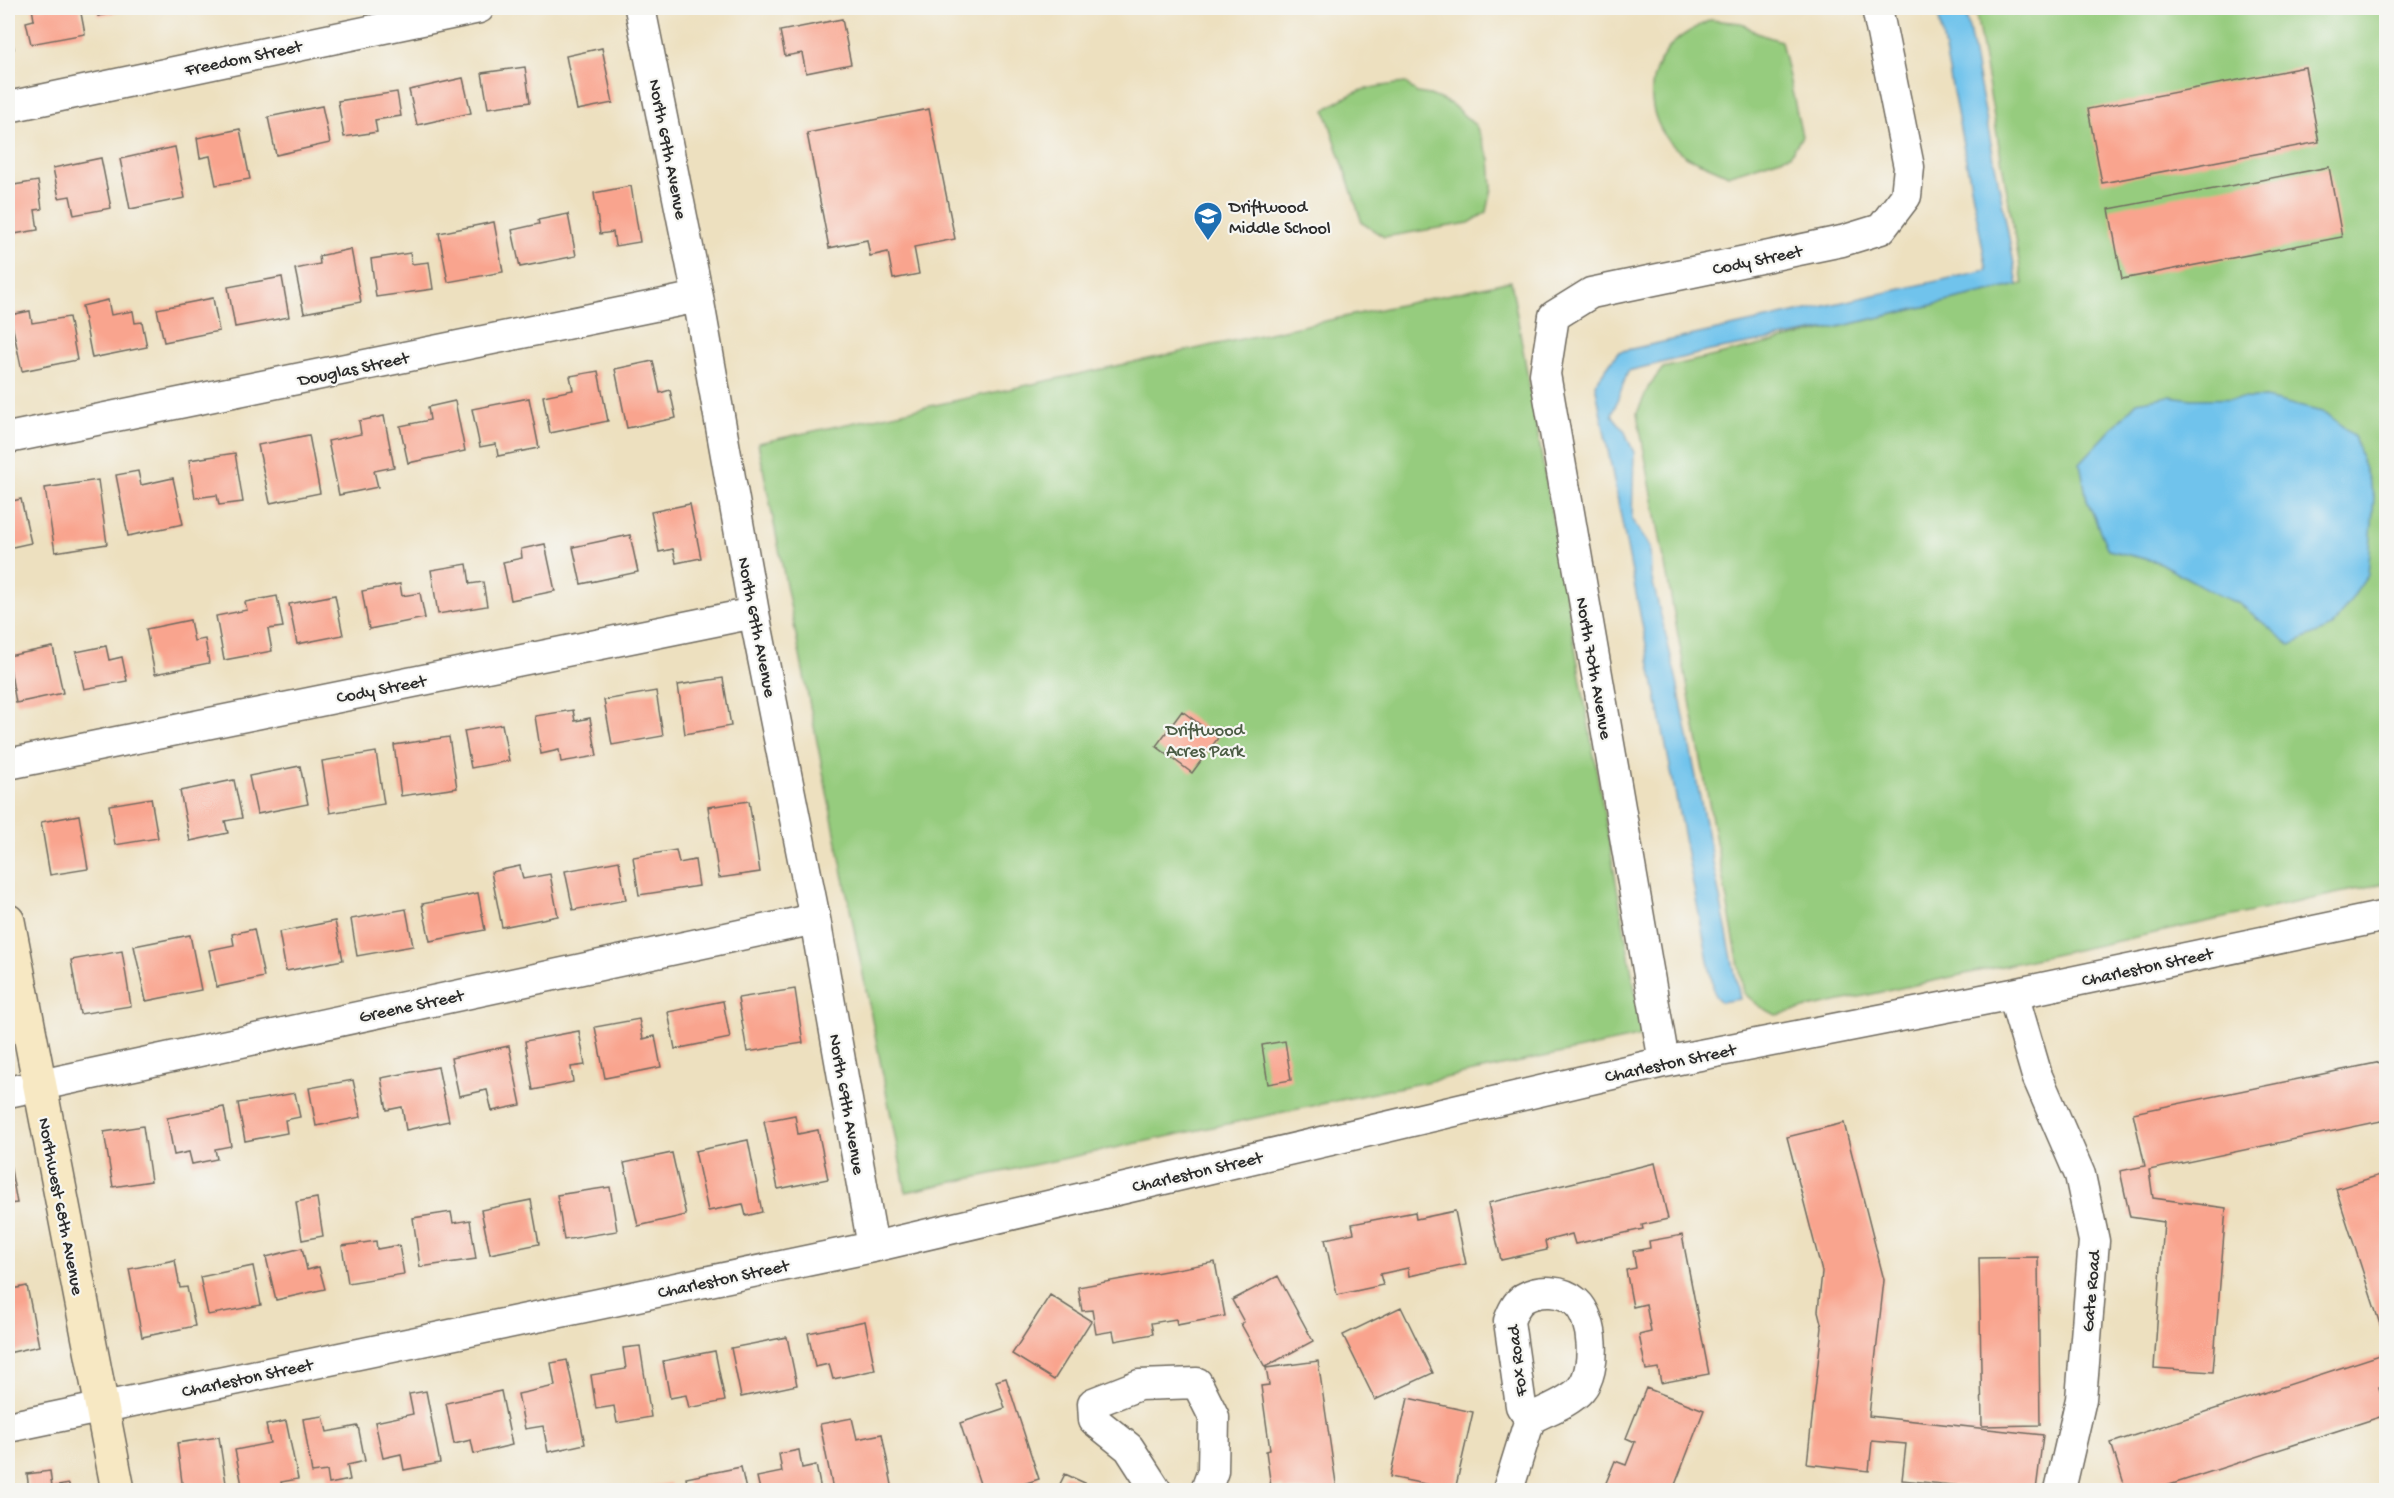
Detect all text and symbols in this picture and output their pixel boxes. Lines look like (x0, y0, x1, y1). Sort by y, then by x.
street label: Freedom Street (182, 36, 306, 82)
street label: North 69th Avenue (643, 78, 691, 222)
place label: Driftwood Middle School (1228, 198, 1331, 240)
school or university icon: Driftwood Middle School (1192, 200, 1224, 242)
street label: Cody Street (1711, 241, 1806, 281)
street label: Douglas Street (295, 348, 412, 393)
street label: North 69th Avenue (732, 556, 780, 700)
street label: North 70th Avenue (1570, 596, 1615, 742)
street label: Cody Street (335, 671, 430, 709)
park label: Driftwood Acres Park (1165, 721, 1246, 763)
street label: Charleston Street (2080, 944, 2216, 993)
street label: Greene Street (357, 986, 467, 1029)
street label: North 69th Avenue (823, 1033, 868, 1177)
street label: Charleston Street (1603, 1040, 1739, 1089)
street label: Northwest 68th Avenue (32, 1116, 87, 1298)
street label: Charleston Street (1130, 1148, 1266, 1199)
street label: Gate Road (2078, 1248, 2107, 1333)
street label: Charleston Street (656, 1256, 792, 1305)
street label: Fox Road (1504, 1322, 1533, 1399)
street label: Charleston Street (180, 1355, 316, 1404)

